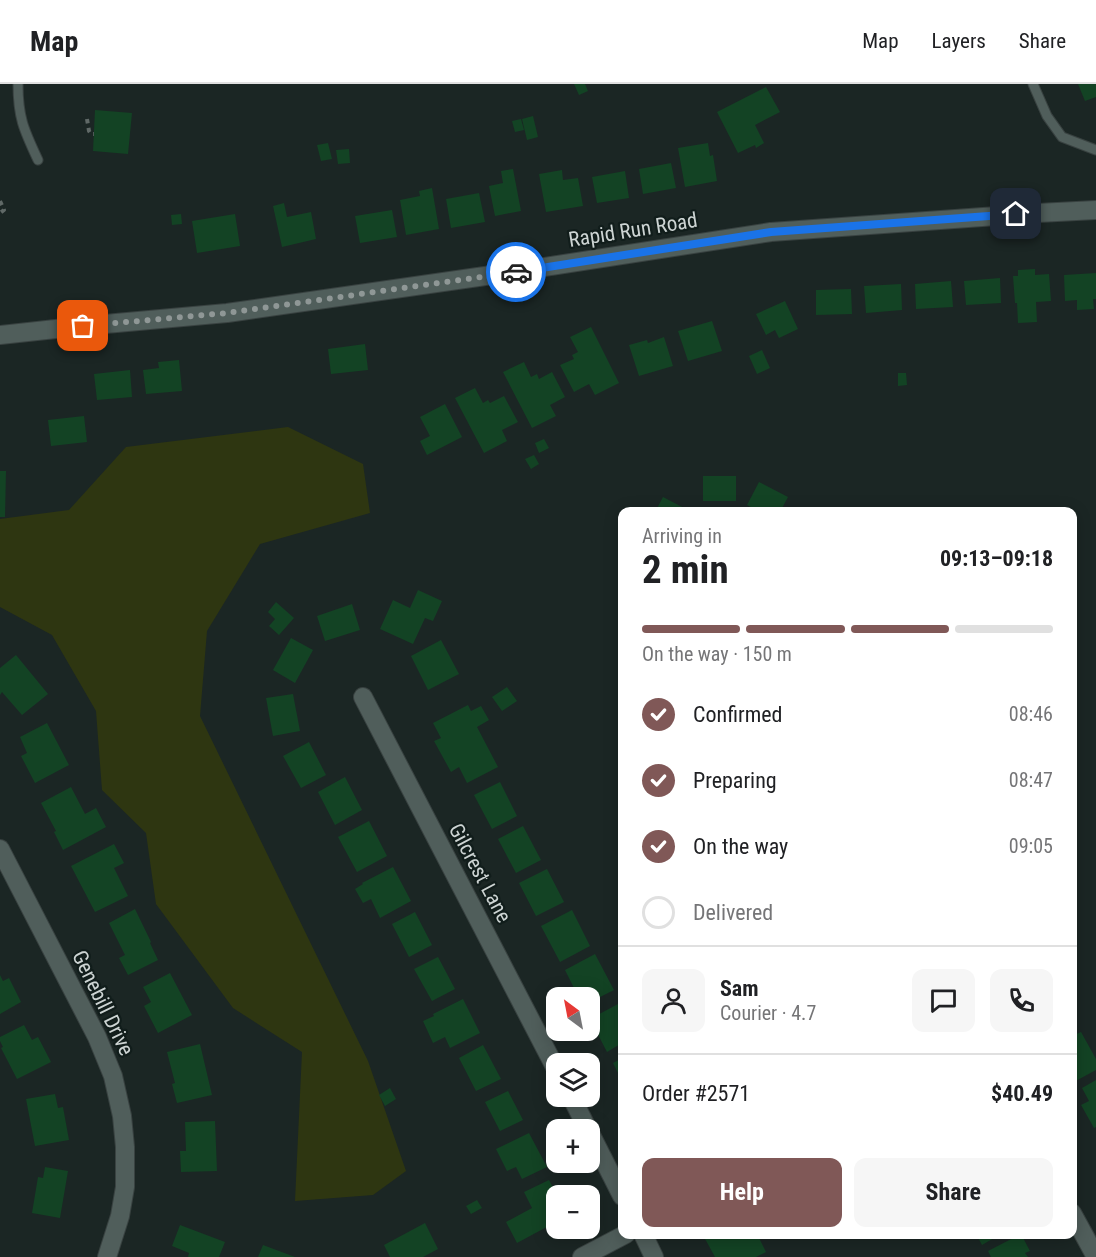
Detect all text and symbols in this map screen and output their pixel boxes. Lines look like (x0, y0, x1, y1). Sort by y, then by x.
text: Map (30, 25, 78, 58)
text: Map (862, 29, 899, 53)
text: Layers (932, 29, 986, 53)
text: Share (1019, 29, 1066, 53)
pin (990, 188, 1041, 239)
icon: home (999, 197, 1032, 230)
street label: Rapid Run Road (567, 208, 699, 252)
courier (486, 242, 546, 302)
icon: car (500, 256, 533, 289)
pin (57, 300, 108, 351)
icon: bag (66, 309, 99, 342)
text: Arriving in (642, 524, 722, 548)
text: 09:13–09:18 (940, 546, 1053, 571)
text: 2 min (642, 547, 729, 593)
text: On the way · 150 m (642, 642, 792, 666)
icon: check (642, 698, 675, 731)
text: Confirmed (693, 702, 782, 727)
text: 08:46 (1009, 702, 1053, 726)
icon: check (642, 764, 675, 797)
text: Preparing (693, 768, 777, 793)
text: 08:47 (1009, 768, 1053, 792)
street label: Gilcrest Lane (444, 819, 516, 927)
icon: check (642, 830, 675, 863)
text: On the way (693, 834, 788, 859)
text: 09:05 (1009, 834, 1053, 858)
text: Delivered (693, 900, 773, 925)
street label: Genebill Drive (67, 947, 139, 1060)
button: person (642, 969, 705, 1032)
button: chat (912, 969, 975, 1032)
button: phone (990, 969, 1053, 1032)
text: Sam (720, 976, 759, 1001)
north arrow (546, 987, 600, 1041)
map controls (546, 987, 600, 1239)
text: Courier · 4.7 (720, 1001, 816, 1025)
button: layers (546, 1053, 600, 1107)
text: Order #2571 (642, 1081, 750, 1106)
text: $40.49 (991, 1081, 1053, 1106)
button: + (546, 1119, 600, 1173)
button: Help (642, 1158, 842, 1227)
button: Share (854, 1158, 1053, 1227)
button: − (546, 1185, 600, 1239)

